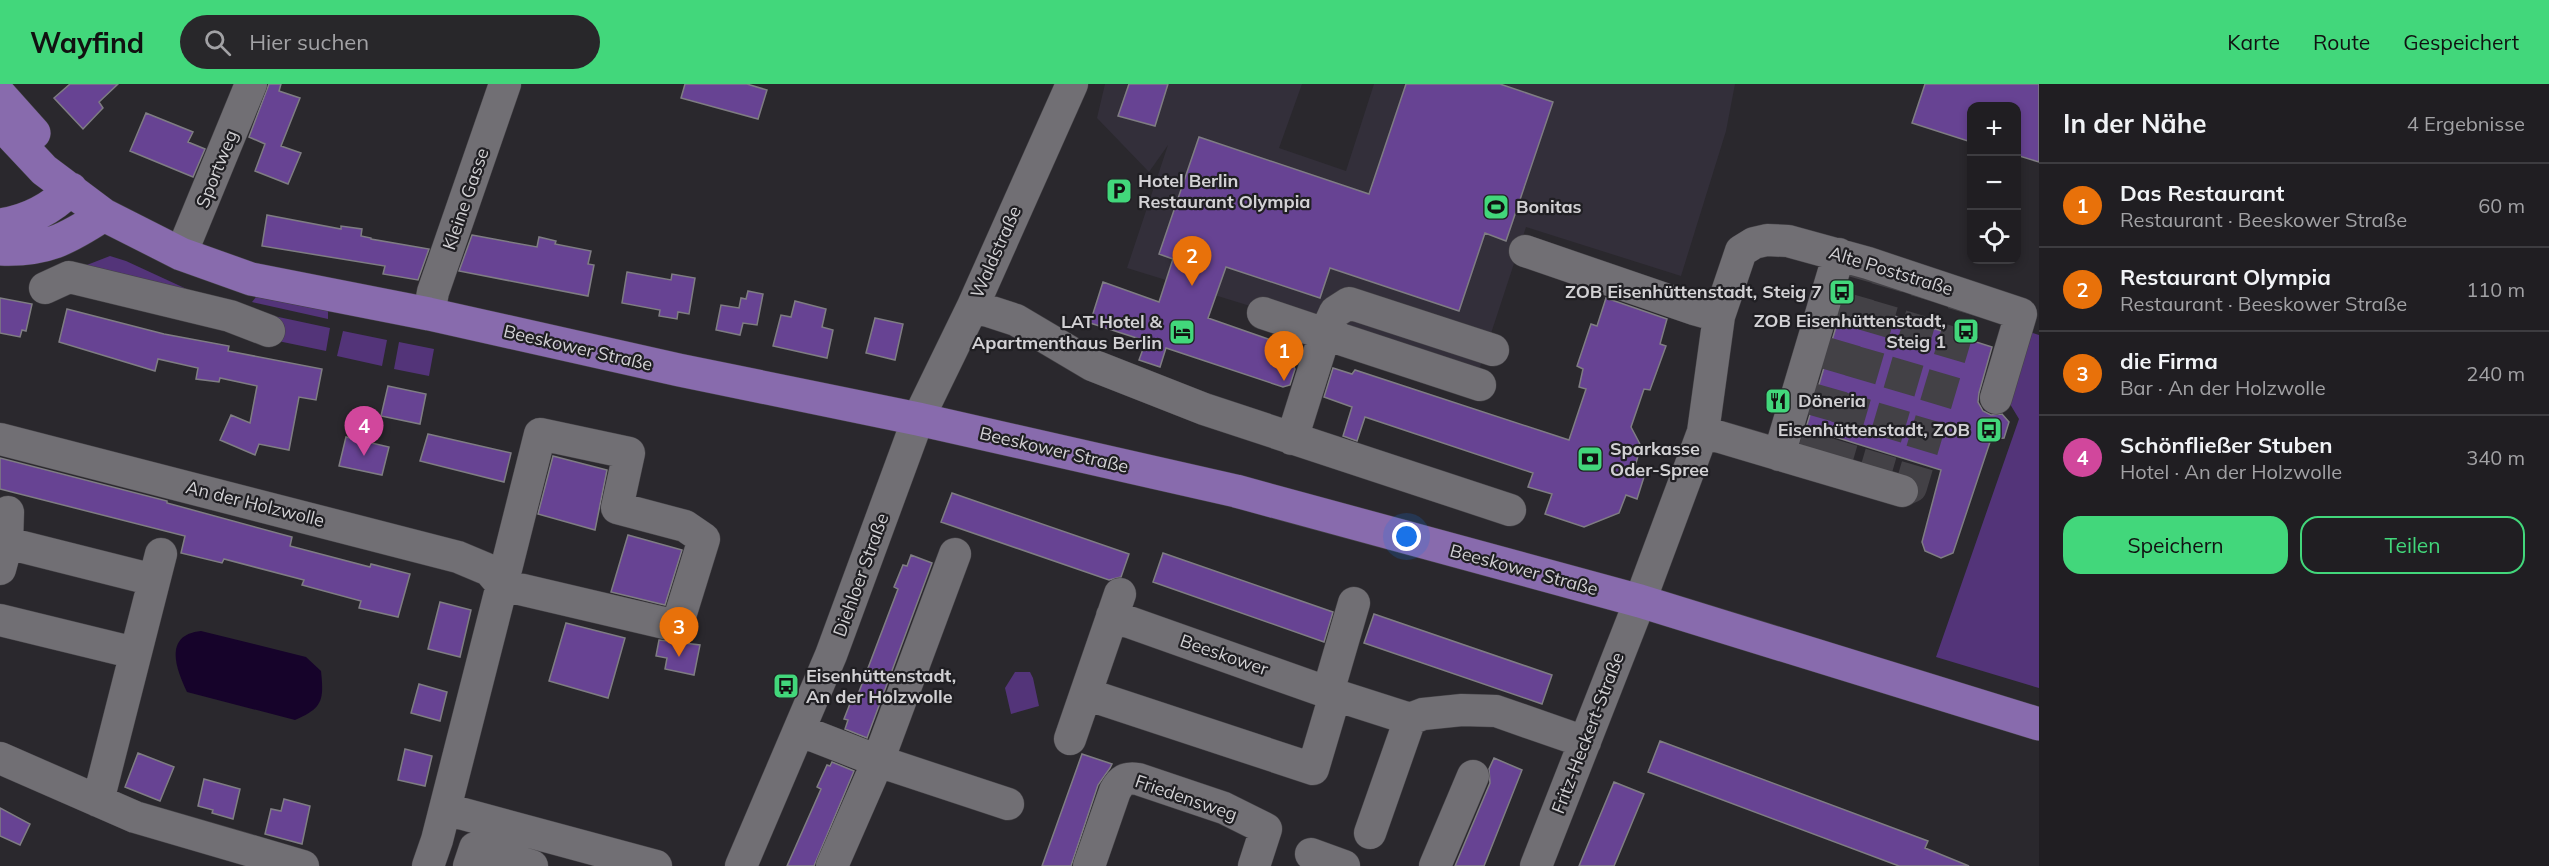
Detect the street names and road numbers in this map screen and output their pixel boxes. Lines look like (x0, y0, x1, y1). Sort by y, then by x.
street label: Sportweg (191, 127, 243, 211)
street label: Kleine Gasse (437, 145, 494, 253)
street label: Waldstraße (965, 202, 1026, 301)
street label: Alte Poststraße (1826, 241, 1956, 300)
street label: Beeskower Straße (501, 319, 655, 376)
street label: Beeskower Straße (977, 421, 1131, 478)
street label: An der Holzwolle (183, 475, 327, 532)
street label: Diehloer Straße (828, 510, 893, 640)
street label: Beeskower Straße (1448, 539, 1601, 600)
street label: Beeskower (1177, 629, 1272, 680)
street label: Fritz-Heckert-Straße (1546, 649, 1629, 817)
street label: Friedensweg (1132, 769, 1240, 826)

